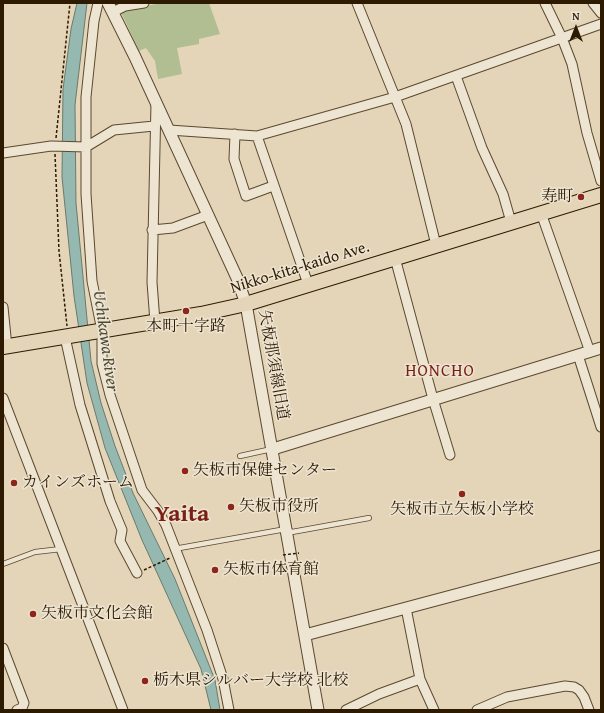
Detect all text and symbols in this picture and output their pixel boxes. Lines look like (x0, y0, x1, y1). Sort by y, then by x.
north arrow (556, 8, 596, 48)
text: N (572, 8, 580, 24)
place label: 寿町 (541, 187, 573, 207)
marker: 寿町 (576, 192, 586, 202)
street label: Nikko-kita-kaido Ave. (228, 238, 372, 298)
water label: Uchikawa River (88, 289, 122, 393)
marker: 本町十字路 (181, 306, 191, 316)
street label: 矢板那須線旧道 (254, 308, 292, 422)
place label: 本町十字路 (146, 317, 226, 337)
district label: HONCHO (405, 362, 475, 382)
place label: 矢板市保健センター (193, 461, 337, 481)
marker: 矢板市保健センター (180, 466, 190, 476)
place label: カインズホーム (22, 473, 134, 493)
marker: カインズホーム (9, 478, 19, 488)
marker: 矢板市立矢板小学校 (457, 489, 467, 499)
place label: 矢板市役所 (239, 497, 319, 517)
place label: 矢板市立矢板小学校 (390, 500, 534, 520)
district label: Yaita (155, 501, 209, 529)
marker: 矢板市役所 (226, 502, 236, 512)
place label: 矢板市体育館 (223, 560, 319, 580)
marker: 矢板市体育館 (210, 565, 220, 575)
place label: 矢板市文化会館 (41, 604, 153, 624)
marker: 矢板市文化会館 (28, 609, 38, 619)
place label: 栃木県シルバー大学校 北校 (153, 671, 349, 691)
marker: 栃木県シルバー大学校 北校 (140, 676, 150, 686)

